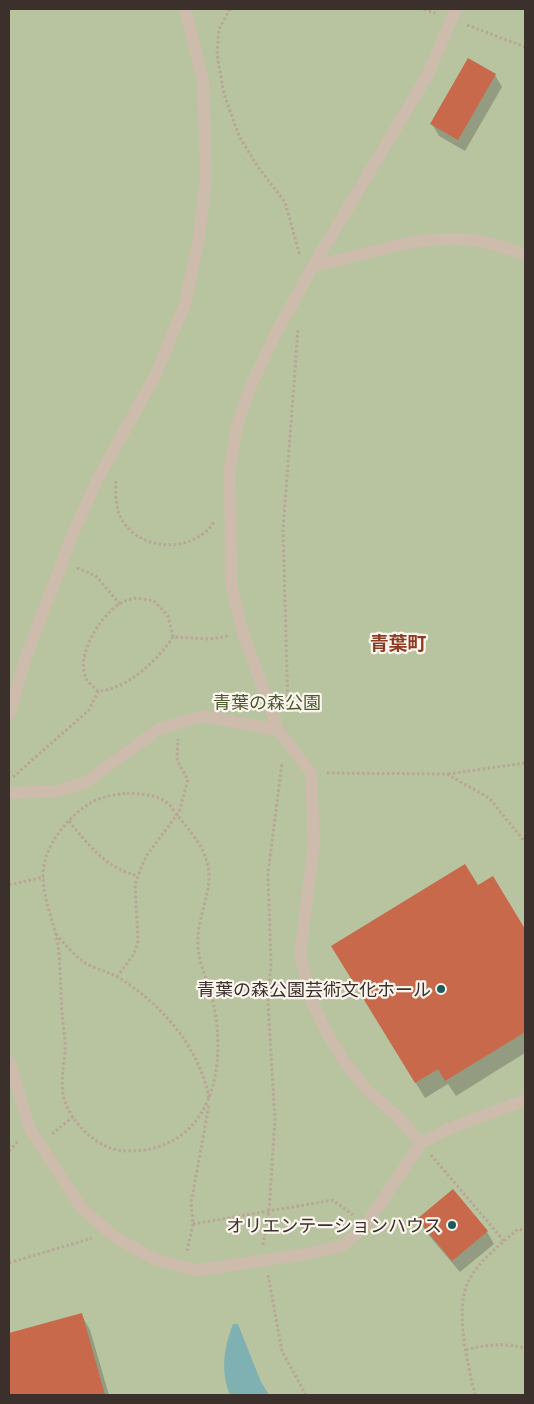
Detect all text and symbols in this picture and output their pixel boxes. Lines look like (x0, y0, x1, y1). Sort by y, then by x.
district label: 青葉町 (369, 630, 427, 656)
park label: 青葉の森公園 (213, 690, 321, 714)
place label: 青葉の森公園芸術文化ホール (197, 977, 431, 1001)
marker: 青葉の森公園芸術文化ホール (435, 983, 447, 995)
place label: オリエンテーションハウス (226, 1213, 442, 1237)
marker: オリエンテーションハウス (446, 1219, 458, 1231)

